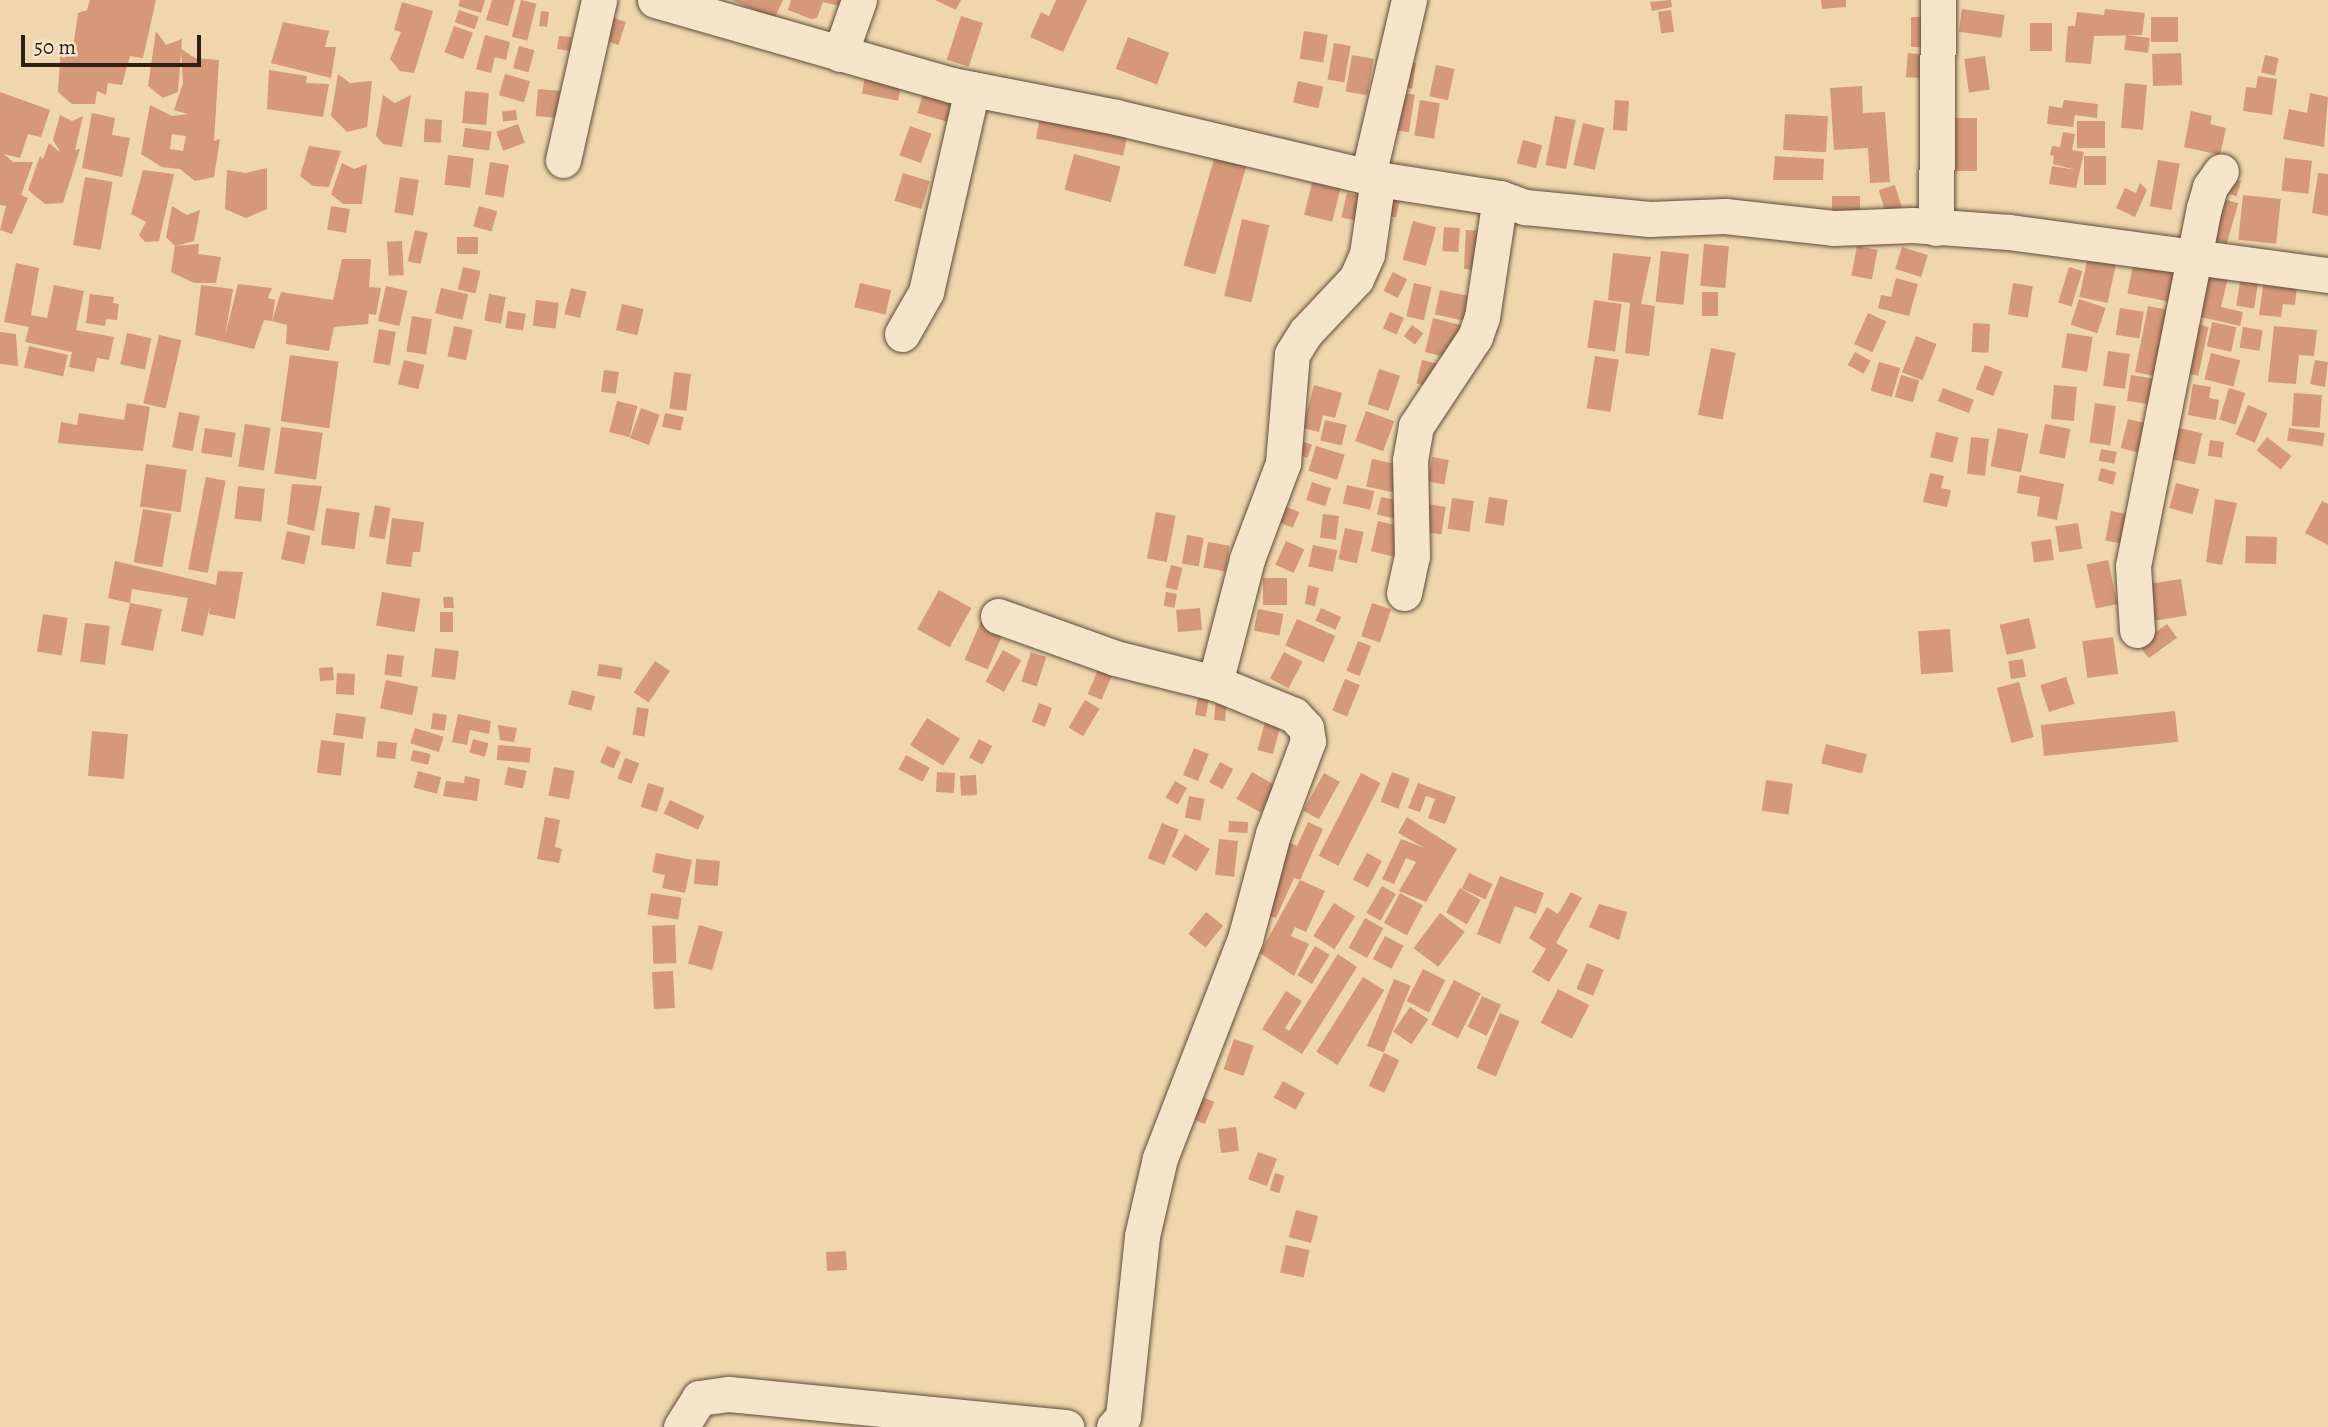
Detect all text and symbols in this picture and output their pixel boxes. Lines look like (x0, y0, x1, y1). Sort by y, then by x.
scale bar (24, 21, 205, 65)
text: 50 m (34, 33, 76, 61)

